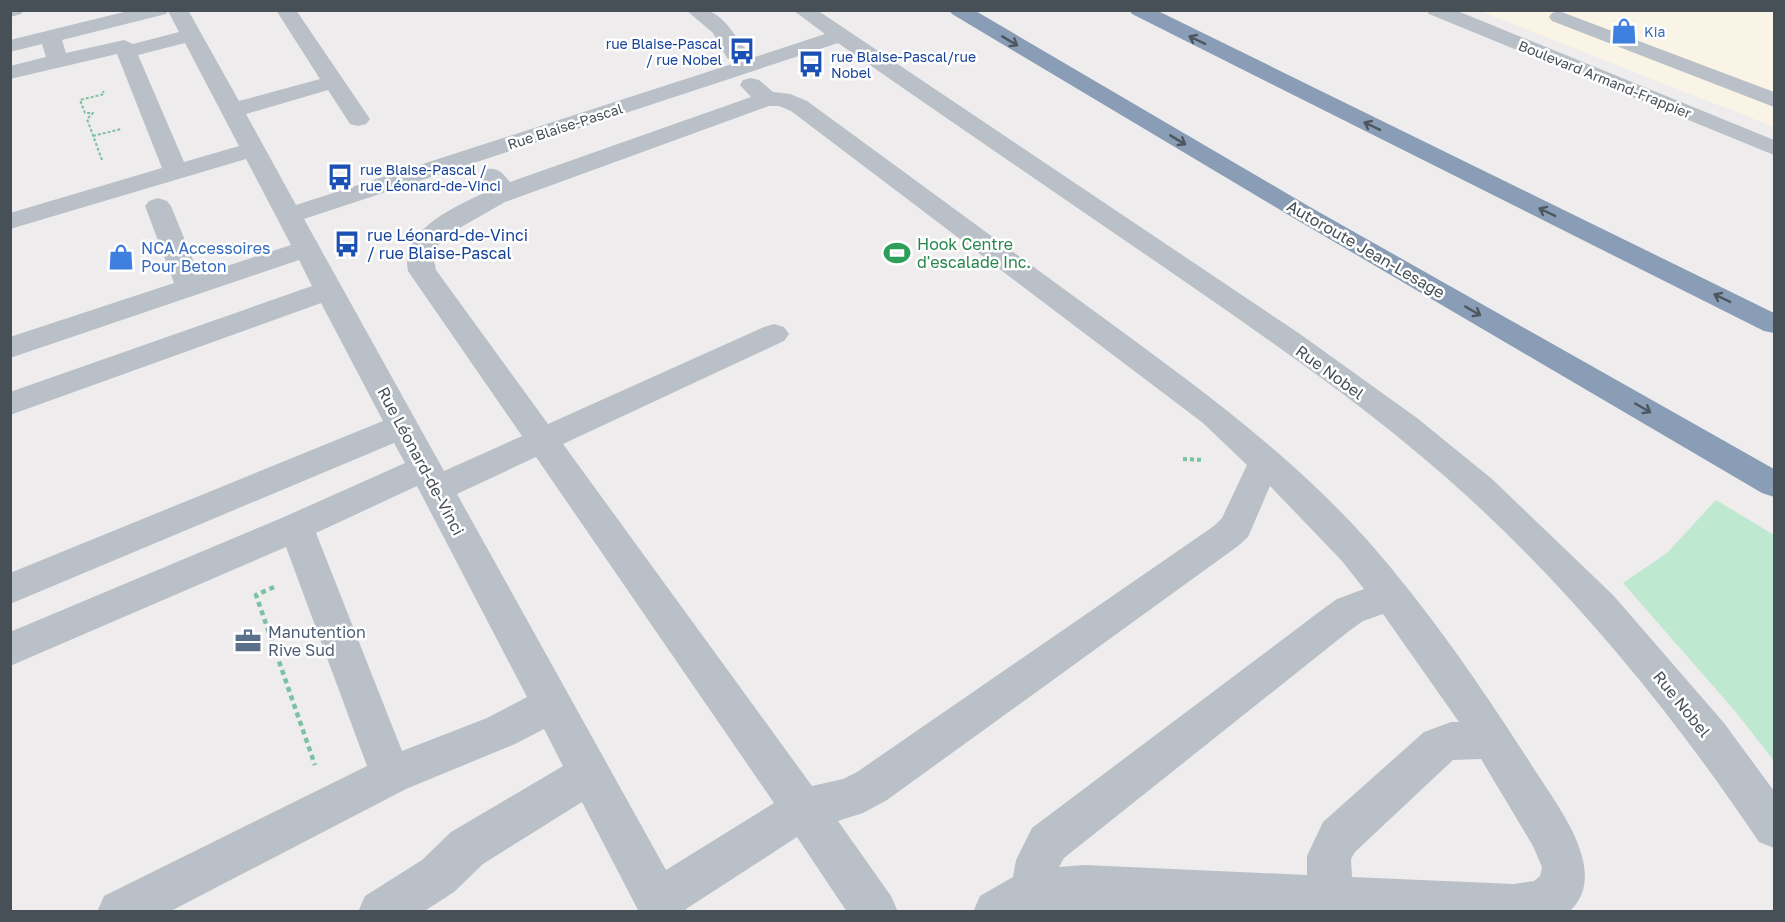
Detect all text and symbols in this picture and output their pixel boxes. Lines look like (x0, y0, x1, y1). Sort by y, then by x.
shop icon: Kia (1609, 16, 1639, 46)
place label: Kia (1644, 23, 1665, 40)
one-way arrow (1189, 33, 1207, 45)
place label: rue Blaise-Pascal / rue Nobel (606, 35, 722, 68)
one-way arrow (1001, 35, 1018, 47)
bus stop icon: rue Blaise-Pascal / rue Nobel (727, 36, 757, 66)
street label: Boulevard Armand-Frappier (1516, 36, 1694, 122)
place label: rue Blaise-Pascal/rue Nobel (831, 48, 976, 81)
bus stop icon: rue Blaise-Pascal/rue Nobel (796, 49, 826, 79)
street label: Rue Blaise-Pascal (505, 99, 625, 153)
one-way arrow (1364, 120, 1382, 131)
one-way arrow (1169, 134, 1186, 146)
place label: rue Blaise-Pascal / rue Léonard-de-Vinci (360, 161, 501, 194)
bus stop icon: rue Blaise-Pascal / rue Léonard-de-Vinci (325, 162, 355, 192)
street label: Autoroute Jean-Lesage (1283, 196, 1449, 302)
one-way arrow (1539, 206, 1557, 218)
place label: rue Léonard-de-Vinci / rue Blaise-Pascal (367, 225, 528, 263)
bus stop icon: rue Léonard-de-Vinci / rue Blaise-Pascal (332, 229, 362, 259)
place label: Hook Centre d'escalade Inc. (917, 234, 1031, 272)
place label: NCA Accessoires Pour Beton (141, 238, 270, 276)
sports icon: Hook Centre d'escalade Inc. (882, 238, 912, 268)
shop icon: NCA Accessoires Pour Beton (106, 242, 136, 272)
one-way arrow (1713, 292, 1731, 304)
one-way arrow (1465, 306, 1482, 318)
street label: Rue Nobel (1292, 341, 1368, 403)
street label: Rue Léonard-de-Vinci (373, 383, 469, 539)
one-way arrow (1634, 402, 1651, 414)
place label: Manutention Rive Sud (268, 622, 366, 660)
office icon: Manutention Rive Sud (233, 626, 263, 656)
street label: Rue Nobel (1649, 667, 1715, 741)

